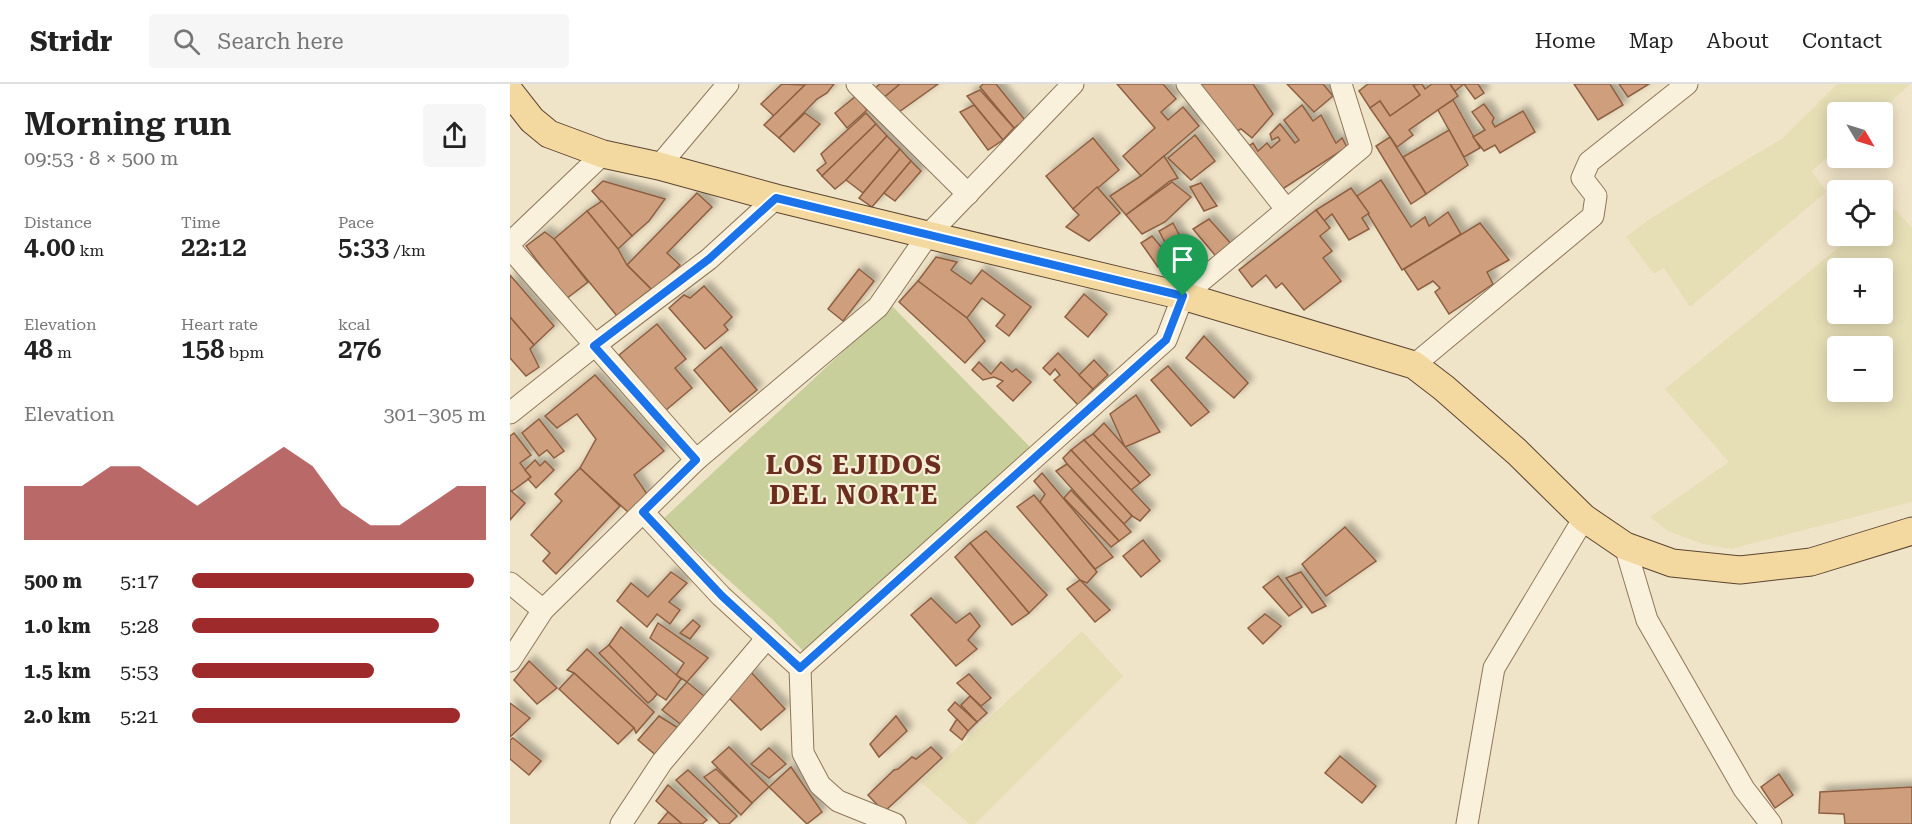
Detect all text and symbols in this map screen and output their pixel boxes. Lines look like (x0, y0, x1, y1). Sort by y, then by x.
search box (149, 14, 569, 68)
text: Stridr (30, 25, 113, 58)
icon: search (170, 25, 203, 58)
text: Search here (218, 29, 344, 54)
text: Home (1535, 29, 1596, 53)
text: Map (1629, 29, 1674, 53)
text: About (1707, 29, 1769, 53)
text: Contact (1802, 29, 1882, 53)
north arrow (1827, 102, 1893, 168)
map controls (1827, 102, 1893, 402)
text: Morning run (24, 104, 231, 143)
button: share (423, 104, 486, 167)
text: 09:53 · 8 × 500 m (24, 146, 179, 170)
button: locate (1827, 180, 1893, 246)
text: Distance (24, 213, 92, 232)
text: Time (181, 213, 220, 232)
text: Pace (338, 213, 374, 232)
text: 4.00 (24, 232, 75, 262)
text: 22:12 (181, 232, 247, 262)
text: 5:33 (338, 232, 389, 262)
pin (1157, 234, 1208, 296)
text: km (75, 241, 104, 260)
text: /km (389, 241, 426, 260)
icon: arrive (1166, 243, 1199, 276)
button: + (1827, 258, 1893, 324)
text: Elevation (24, 315, 97, 334)
text: Heart rate (181, 315, 258, 334)
text: kcal (338, 315, 370, 334)
text: 48 (24, 334, 53, 364)
text: 158 (181, 334, 225, 364)
text: 276 (338, 334, 382, 364)
button: − (1827, 336, 1893, 402)
text: m (53, 343, 72, 362)
text: bpm (225, 343, 264, 362)
text: Elevation (24, 402, 115, 426)
text: 301–305 m (383, 402, 486, 426)
district label: LOS EJIDOS DEL NORTE (766, 450, 942, 510)
text: 500 m (24, 569, 82, 593)
text: 5:17 (120, 569, 159, 593)
text: 1.0 km (24, 614, 91, 638)
text: 5:28 (120, 614, 159, 638)
text: 1.5 km (24, 659, 91, 683)
text: 5:53 (120, 659, 159, 683)
text: 2.0 km (24, 704, 91, 728)
text: 5:21 (120, 704, 159, 728)

